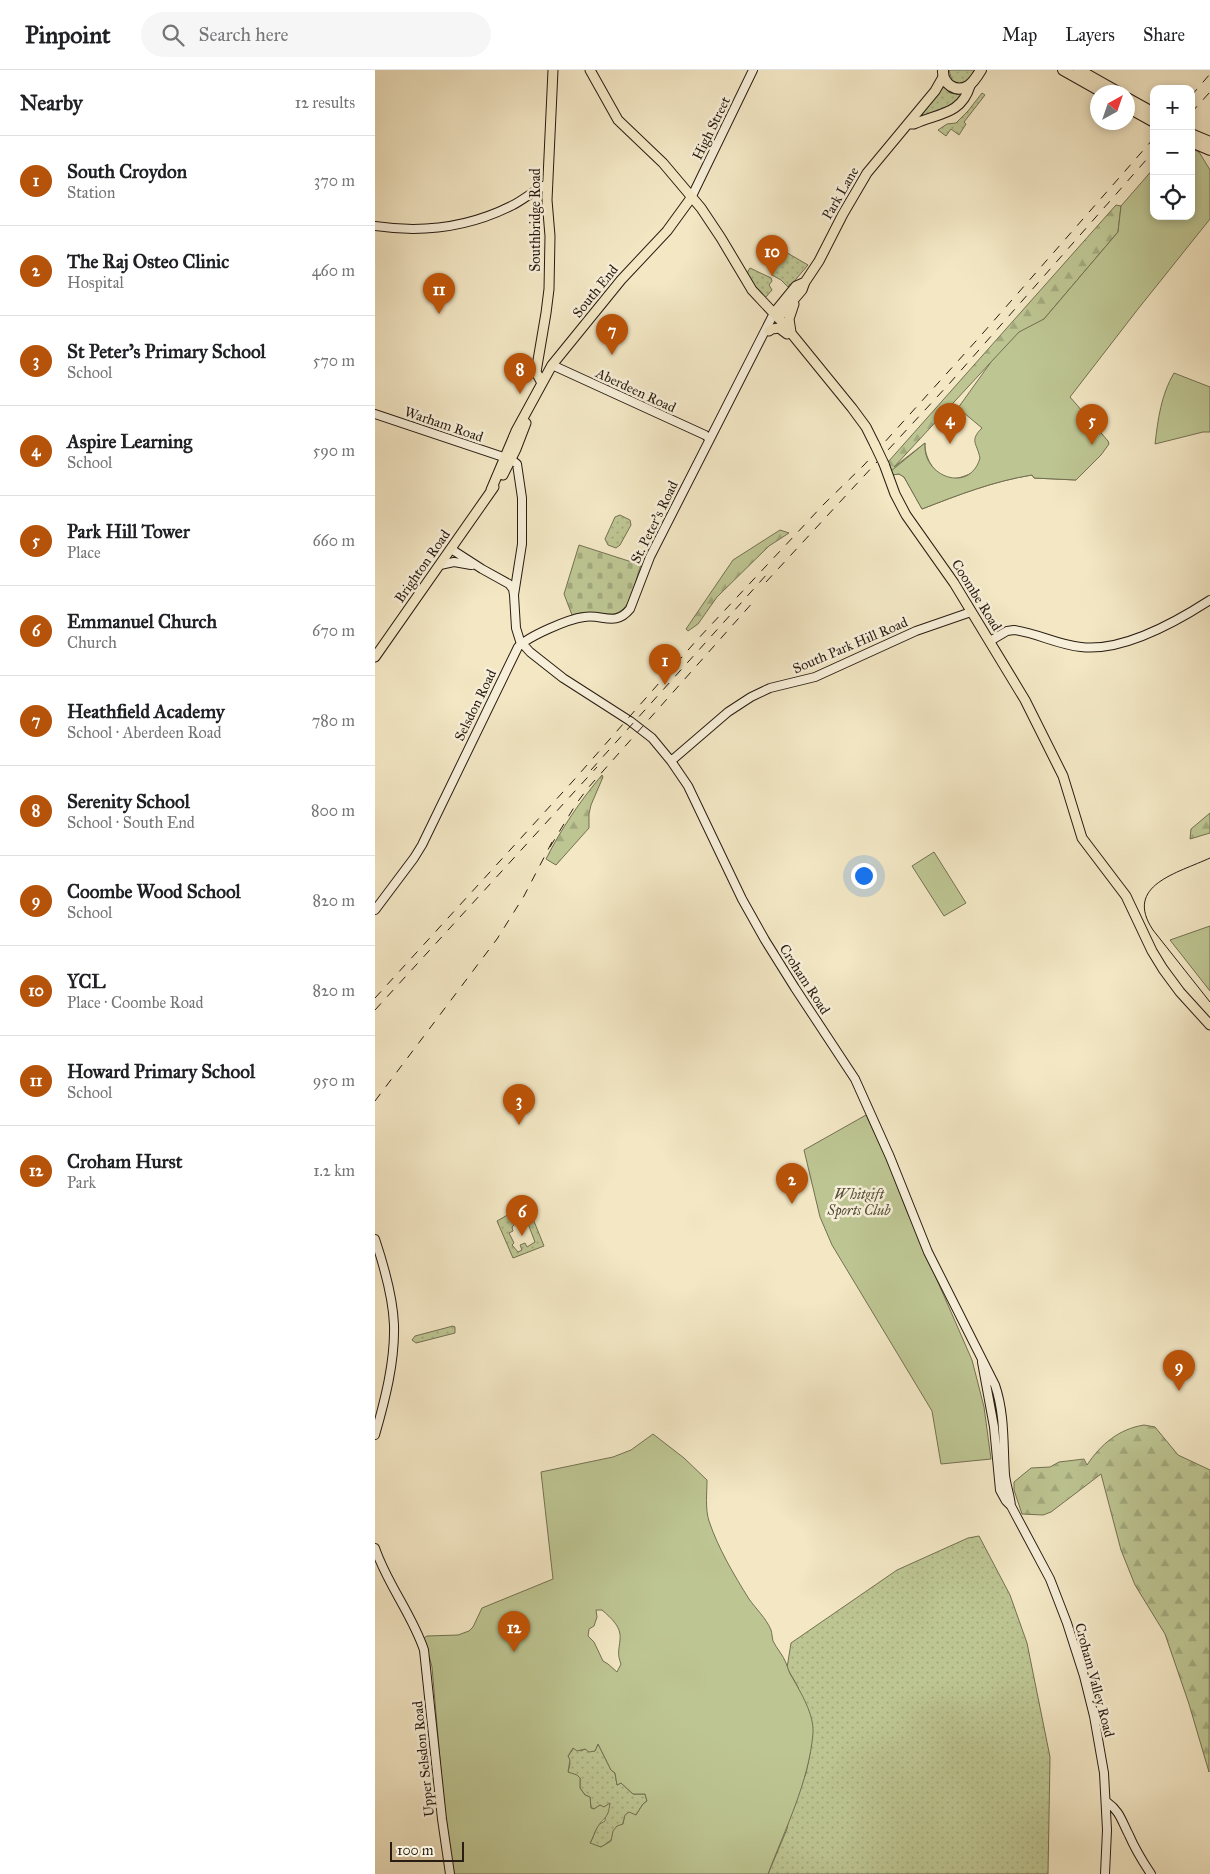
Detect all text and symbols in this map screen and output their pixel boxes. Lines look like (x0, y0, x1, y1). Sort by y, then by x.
search box (141, 12, 491, 57)
text: Pinpoint (25, 20, 111, 50)
icon: search (159, 21, 187, 49)
text: Search here (199, 23, 289, 46)
text: Map (1002, 24, 1037, 46)
text: Layers (1065, 24, 1115, 46)
text: Share (1143, 24, 1185, 46)
north arrow (1090, 85, 1135, 130)
map controls (1150, 85, 1195, 220)
button: + (1150, 85, 1195, 130)
text: Nearby (20, 90, 83, 116)
text: 12 results (295, 93, 355, 112)
street label: High Street (689, 94, 734, 163)
button: − (1150, 130, 1195, 175)
text: South Croydon (67, 160, 187, 183)
street label: Park Lane (819, 164, 862, 223)
street label: Southbridge Road (527, 168, 544, 272)
text: 1 (33, 171, 39, 190)
text: 370 m (314, 171, 355, 190)
button: locate (1150, 175, 1195, 220)
text: Station (67, 183, 115, 202)
pin: 10 (756, 235, 788, 276)
text: The Raj Osteo Clinic (67, 250, 229, 273)
text: 2 (32, 261, 40, 280)
text: 460 m (312, 261, 355, 280)
street label: South End (569, 261, 622, 321)
text: Hospital (67, 273, 124, 292)
pin: 11 (423, 273, 455, 314)
pin: 7 (596, 314, 628, 355)
text: St Peter's Primary School (67, 340, 266, 363)
text: 3 (33, 351, 39, 370)
text: 570 m (313, 351, 355, 370)
pin: 8 (504, 353, 536, 394)
text: School (67, 363, 112, 382)
street label: Aberdeen Road (592, 364, 679, 416)
street label: Warham Road (402, 403, 485, 446)
pin: 4 (934, 403, 966, 444)
pin: 5 (1076, 404, 1108, 445)
text: Aspire Learning (67, 430, 192, 453)
text: 4 (32, 441, 40, 460)
text: 590 m (313, 441, 355, 460)
text: School (67, 453, 112, 472)
street label: St. Peter's Road (627, 478, 682, 566)
text: Park Hill Tower (67, 520, 190, 543)
street label: Brighton Road (391, 527, 454, 606)
text: 5 (32, 531, 40, 550)
text: 660 m (312, 531, 355, 550)
text: Place (67, 543, 101, 562)
street label: Coombe Road (948, 556, 1005, 634)
text: Emmanuel Church (67, 610, 217, 633)
street label: South Park Hill Road (790, 614, 910, 677)
text: 6 (32, 621, 40, 640)
text: 670 m (312, 621, 355, 640)
text: Church (67, 633, 117, 652)
pin: 1 (649, 644, 681, 685)
street label: Selsdon Road (451, 667, 500, 744)
text: Heathfield Academy (67, 700, 225, 723)
text: 7 (32, 711, 40, 730)
text: 780 m (312, 711, 355, 730)
text: School · Aberdeen Road (67, 723, 221, 742)
text: Serenity School (67, 790, 190, 813)
text: 8 (32, 801, 40, 820)
text: 800 m (311, 801, 355, 820)
text: School · South End (67, 813, 195, 832)
your location (851, 863, 877, 889)
text: Coombe Wood School (67, 880, 241, 903)
text: 9 (32, 891, 40, 910)
text: 820 m (312, 891, 355, 910)
text: School (67, 903, 112, 922)
street label: Croham Road (776, 941, 834, 1018)
text: YCL (67, 970, 106, 993)
text: 10 (28, 981, 44, 1000)
text: 820 m (312, 981, 355, 1000)
text: Place · Coombe Road (67, 993, 204, 1012)
text: Howard Primary School (67, 1060, 255, 1083)
text: 11 (30, 1071, 42, 1090)
text: 950 m (313, 1071, 355, 1090)
text: School (67, 1083, 112, 1102)
pin: 3 (503, 1084, 535, 1125)
text: Croham Hurst (67, 1150, 182, 1173)
text: 12 (29, 1161, 43, 1180)
text: 1.2 km (313, 1161, 355, 1180)
pin: 2 (776, 1163, 808, 1204)
text: Park (67, 1173, 96, 1192)
park label: Whitgift Sports Club (827, 1186, 891, 1220)
pin: 6 (506, 1195, 538, 1236)
pin: 9 (1163, 1350, 1195, 1391)
pin: 12 (498, 1611, 530, 1652)
street label: Croham Valley Road (1071, 1621, 1118, 1739)
street label: Upper Selsdon Road (409, 1700, 438, 1818)
scale bar (390, 1839, 464, 1862)
text: 100 m (397, 1842, 434, 1859)

